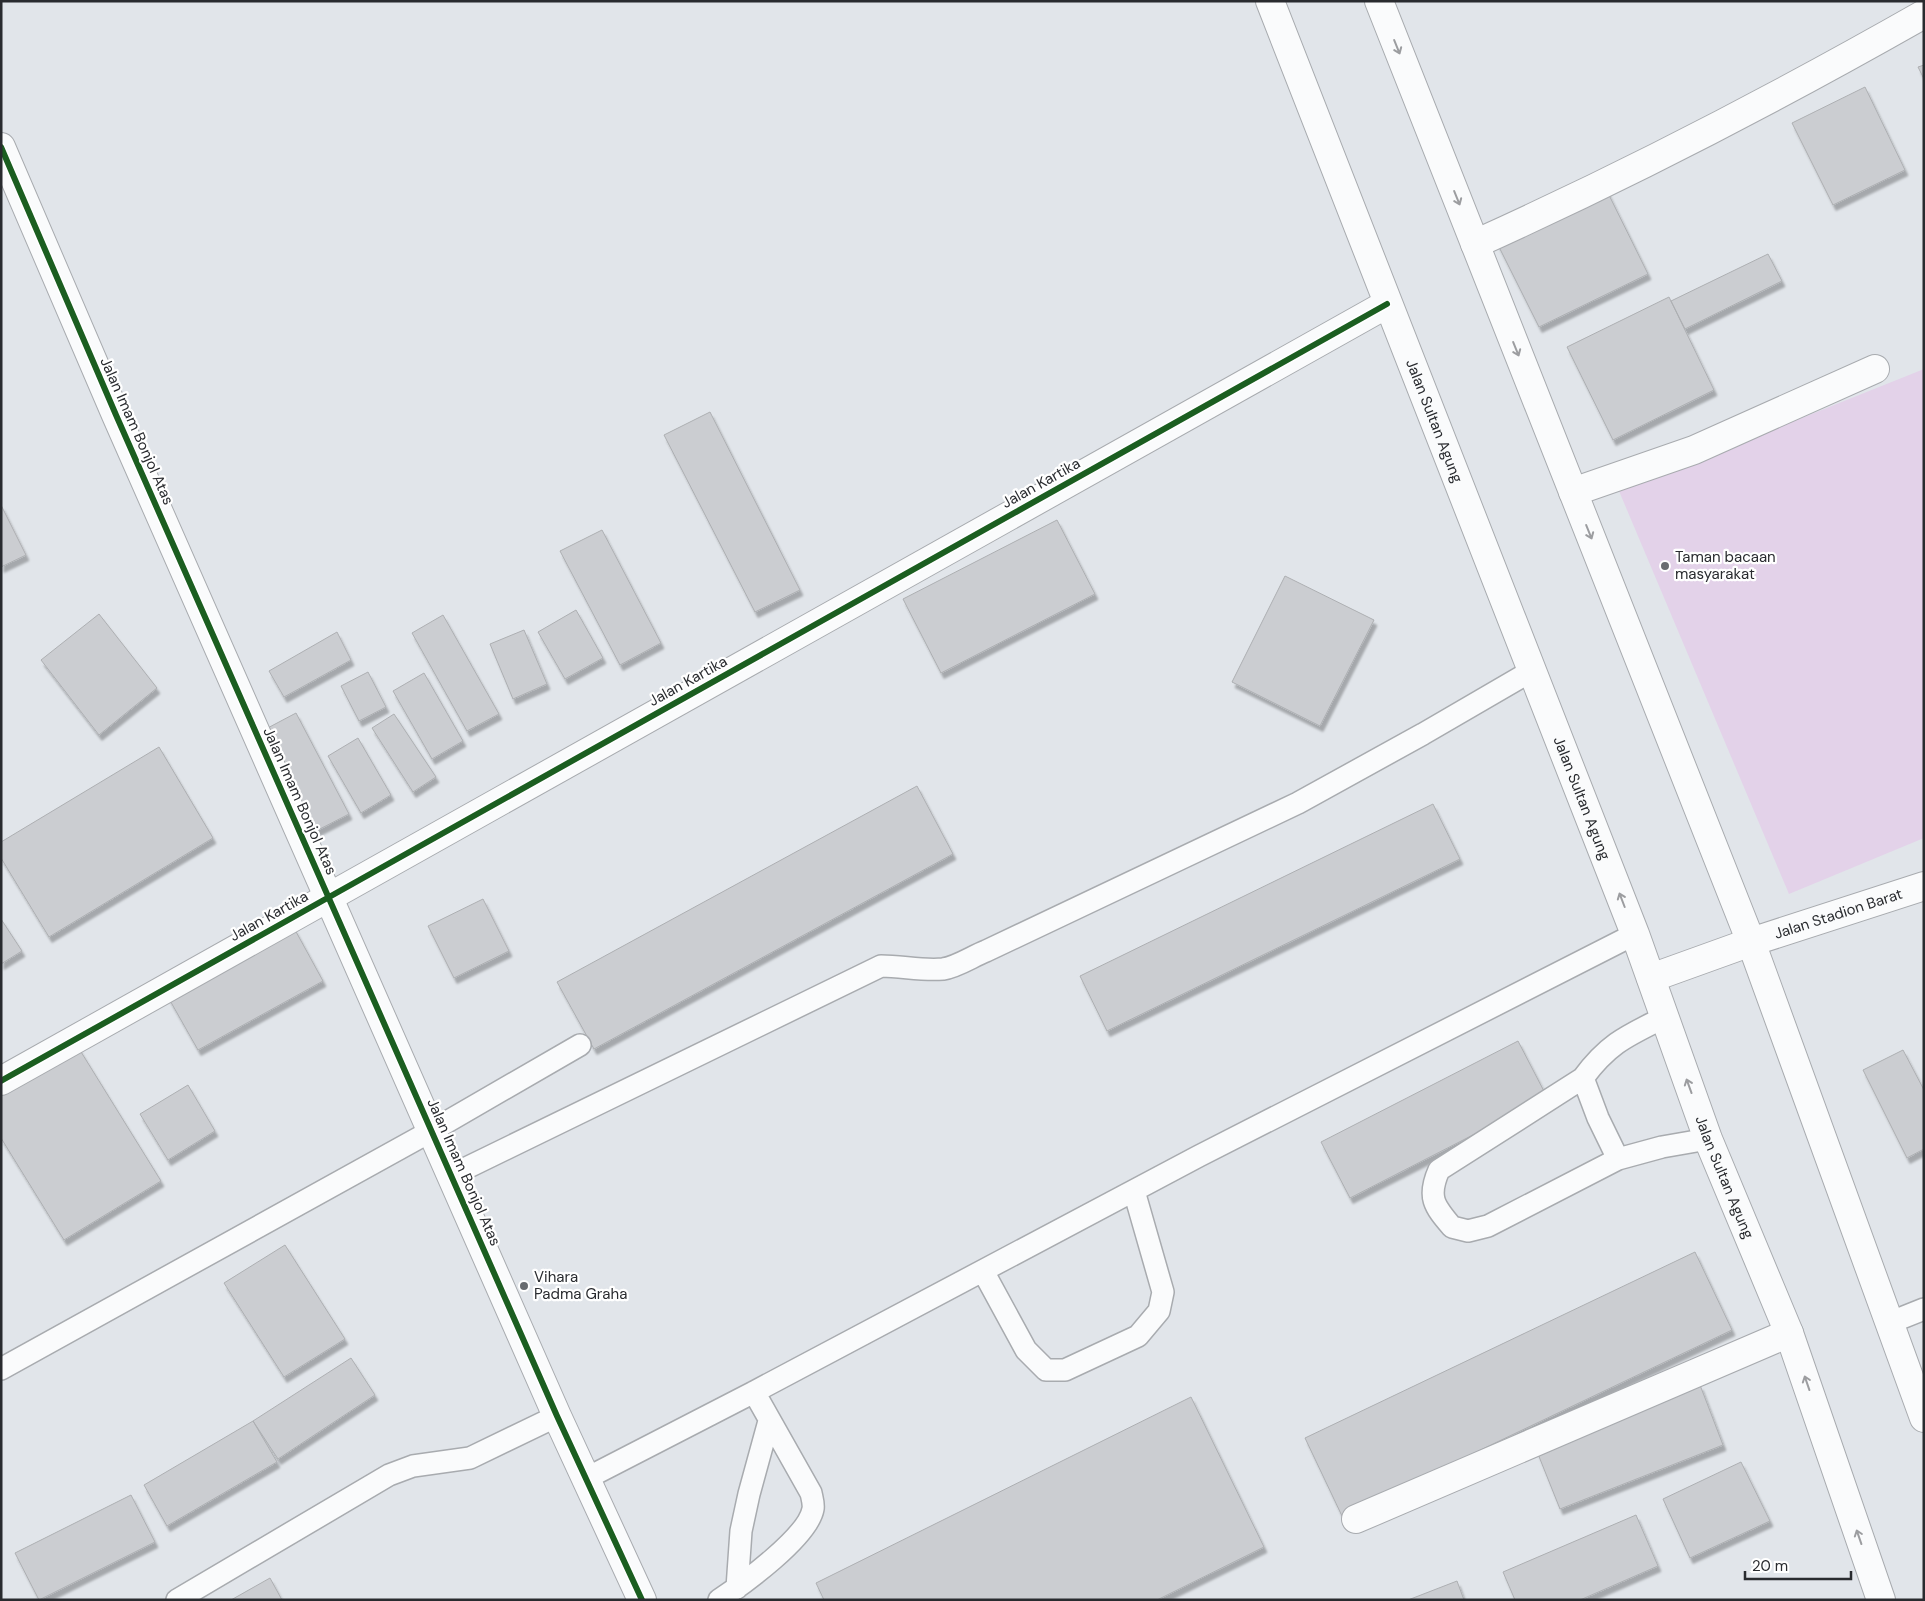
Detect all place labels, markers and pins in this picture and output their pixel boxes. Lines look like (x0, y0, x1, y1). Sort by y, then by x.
place label: Taman bacaan masyarakat (1675, 547, 1776, 584)
marker: Taman bacaan masyarakat (1659, 560, 1671, 572)
place label: Vihara Padma Graha (534, 1267, 627, 1304)
marker: Vihara Padma Graha (518, 1280, 530, 1292)

